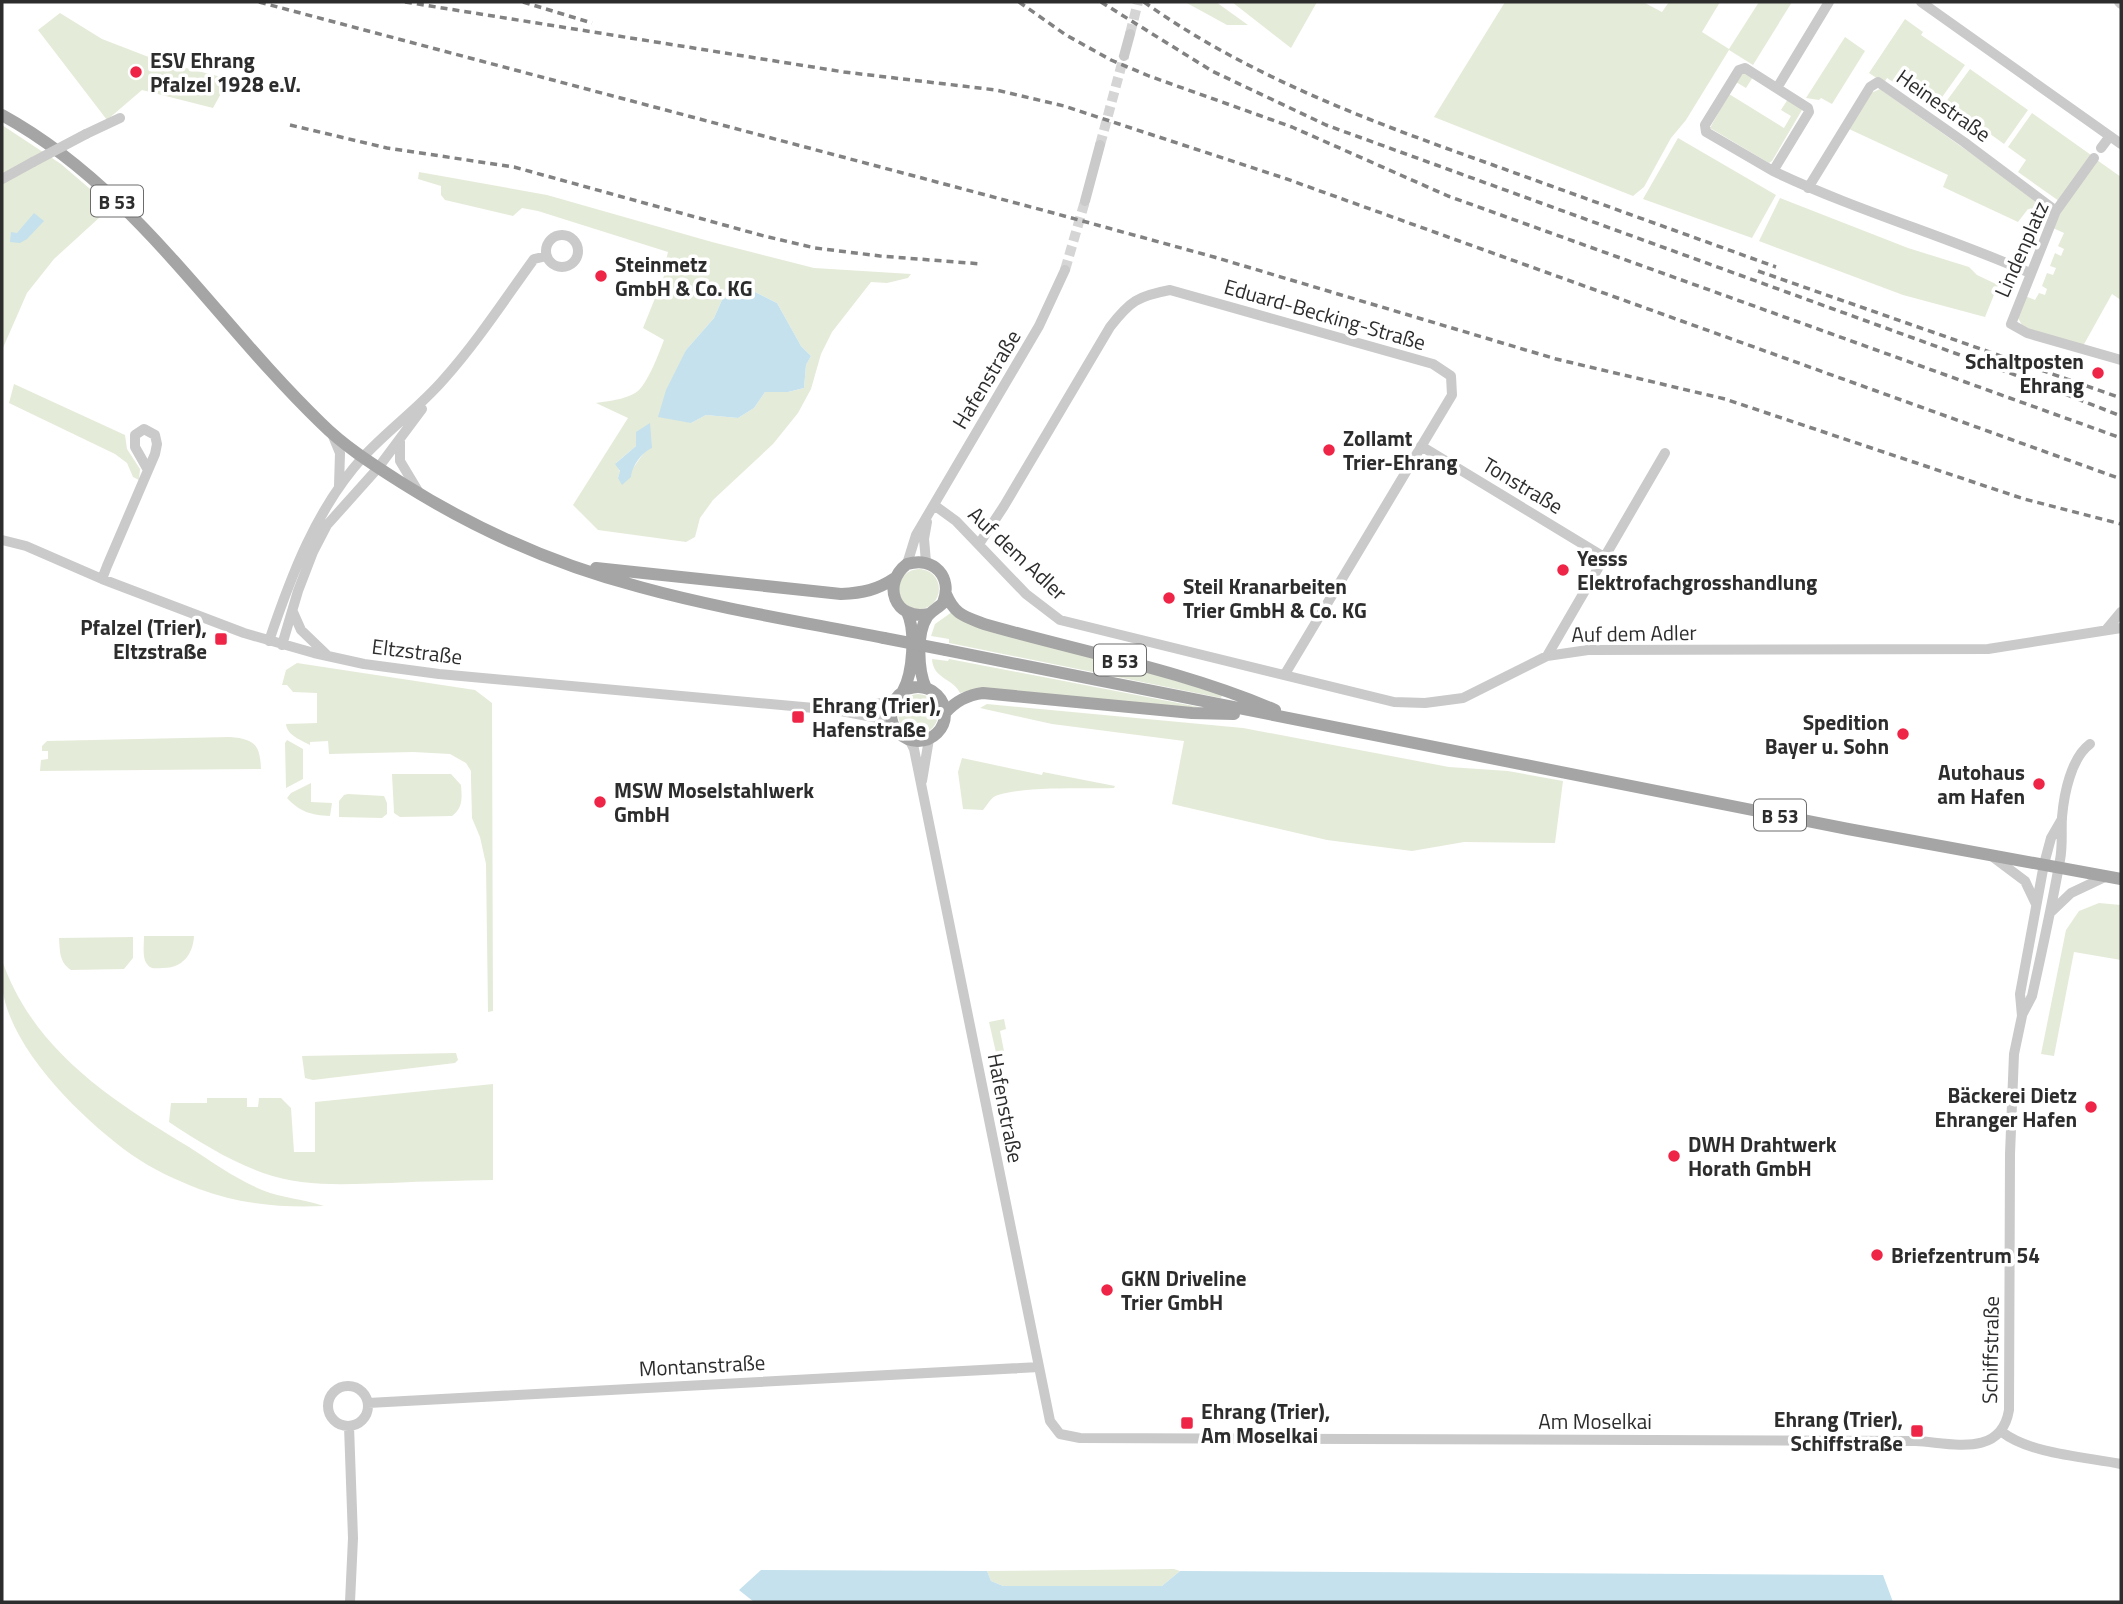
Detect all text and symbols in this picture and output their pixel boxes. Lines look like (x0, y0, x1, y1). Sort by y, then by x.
place label: ESV Ehrang Pfalzel 1928 e.V. (150, 44, 301, 100)
street label: Heinestraße (1890, 61, 1998, 149)
marker: ESV Ehrang Pfalzel 1928 e.V. (128, 64, 144, 80)
road number: B 53 (91, 186, 143, 216)
street label: Lindenplatz (1986, 196, 2056, 302)
place label: Steinmetz GmbH & Co. KG (615, 248, 753, 304)
marker: Steinmetz GmbH & Co. KG (593, 268, 609, 284)
street label: Eduard-Becking-Straße (1220, 270, 1430, 358)
street label: Hafenstraße (944, 323, 1028, 435)
place label: Schaltposten Ehrang (1965, 345, 2084, 401)
marker: Schaltposten Ehrang (2090, 365, 2106, 381)
place label: Zollamt Trier-Ehrang (1343, 422, 1457, 478)
marker: Zollamt Trier-Ehrang (1321, 442, 1337, 458)
street label: Tonstraße (1477, 448, 1569, 522)
street label: Auf dem Adler (961, 499, 1075, 607)
place label: Yesss Elektrofachgrosshandlung (1577, 542, 1817, 598)
marker: Yesss Elektrofachgrosshandlung (1555, 562, 1571, 578)
place label: Steil Kranarbeiten Trier GmbH & Co. KG (1183, 570, 1367, 626)
marker: Steil Kranarbeiten Trier GmbH & Co. KG (1161, 590, 1177, 606)
place label: Pfalzel (Trier), Eltzstraße (80, 611, 207, 667)
street label: Auf dem Adler (1571, 616, 1697, 650)
street label: Eltzstraße (370, 630, 464, 672)
marker: Pfalzel (Trier), Eltzstraße (213, 631, 229, 647)
road number: B 53 (1094, 645, 1146, 676)
place label: Ehrang (Trier), Hafenstraße (812, 689, 941, 745)
place label: Spedition Bayer u. Sohn (1765, 706, 1889, 762)
marker: Ehrang (Trier), Hafenstraße (790, 709, 806, 725)
marker: Spedition Bayer u. Sohn (1895, 726, 1911, 742)
place label: Autohaus am Hafen (1937, 756, 2025, 812)
place label: MSW Moselstahlwerk GmbH (614, 774, 814, 830)
marker: Autohaus am Hafen (2031, 776, 2047, 792)
marker: MSW Moselstahlwerk GmbH (592, 794, 608, 810)
road number: B 53 (1754, 800, 1806, 830)
street label: Hafenstraße (980, 1051, 1032, 1165)
place label: Bäckerei Dietz Ehranger Hafen (1935, 1079, 2077, 1135)
marker: Bäckerei Dietz Ehranger Hafen (2083, 1099, 2099, 1115)
place label: DWH Drahtwerk Horath GmbH (1688, 1128, 1837, 1184)
marker: DWH Drahtwerk Horath GmbH (1666, 1148, 1682, 1164)
place label: Briefzentrum 54 (1891, 1239, 2040, 1271)
marker: Briefzentrum 54 (1869, 1247, 1885, 1263)
place label: GKN Driveline Trier GmbH (1121, 1262, 1247, 1318)
marker: GKN Driveline Trier GmbH (1099, 1282, 1115, 1298)
street label: Schiffstraße (1973, 1296, 2007, 1404)
street label: Montanstraße (638, 1346, 766, 1384)
place label: Ehrang (Trier), Am Moselkai (1201, 1395, 1330, 1451)
place label: Ehrang (Trier), Schiffstraße (1774, 1403, 1903, 1459)
street label: Am Moselkai (1538, 1405, 1652, 1437)
marker: Ehrang (Trier), Am Moselkai (1179, 1415, 1195, 1431)
marker: Ehrang (Trier), Schiffstraße (1909, 1423, 1925, 1439)

